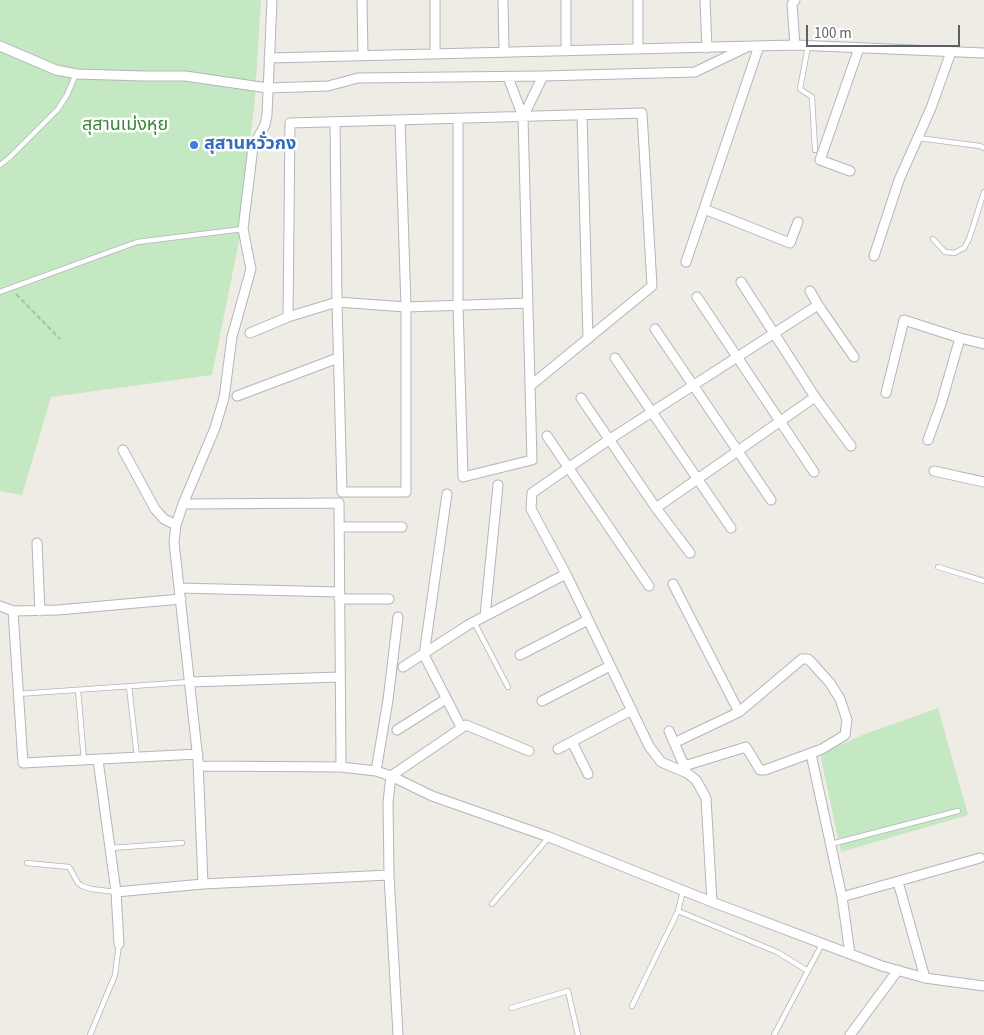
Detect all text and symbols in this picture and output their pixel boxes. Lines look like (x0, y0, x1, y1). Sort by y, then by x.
scale bar (809, 15, 963, 47)
text: 100 m (814, 23, 852, 44)
park label: สุสานเม่งหุย (82, 115, 168, 137)
place label: สุสานหวั่วกง (204, 134, 296, 156)
marker: สุสานหวั่วกง (188, 139, 200, 151)

